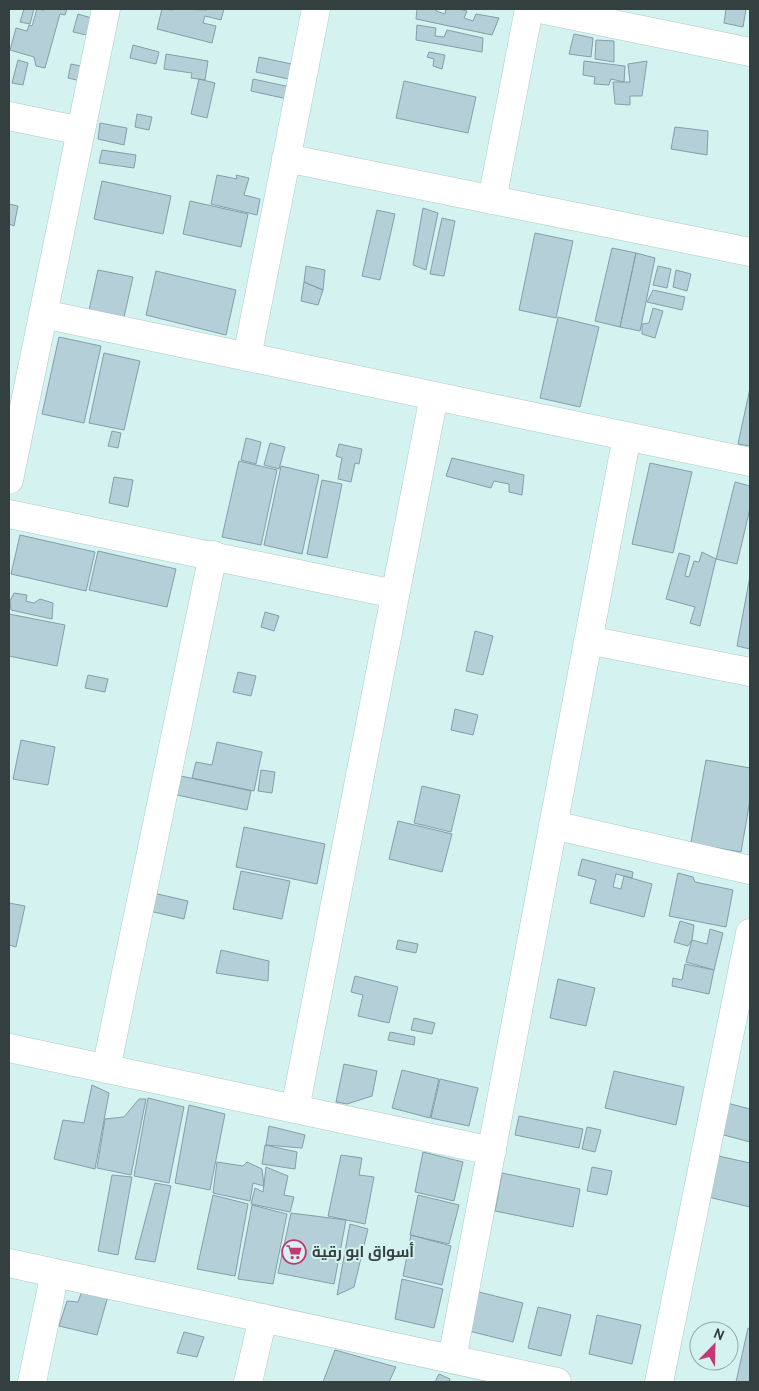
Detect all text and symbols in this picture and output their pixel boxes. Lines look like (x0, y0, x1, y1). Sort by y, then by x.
supermarket icon: أسواق ابو رقية (281, 1239, 307, 1265)
place label: أسواق ابو رقية (312, 1242, 414, 1263)
north arrow (689, 1321, 739, 1371)
text: N (711, 1326, 726, 1345)

